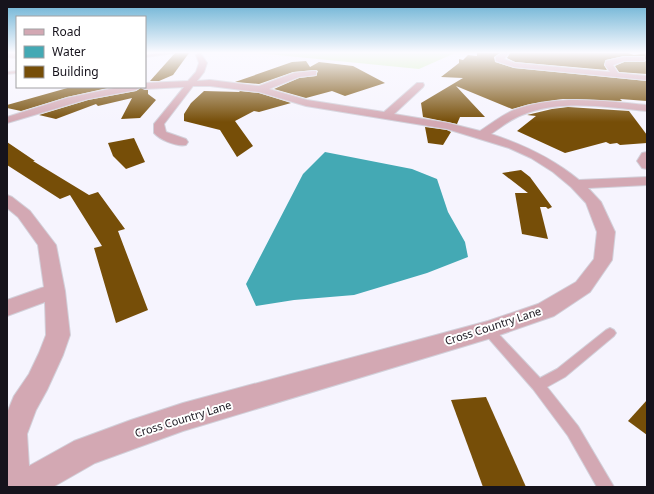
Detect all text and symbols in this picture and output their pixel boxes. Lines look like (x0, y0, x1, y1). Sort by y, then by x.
legend (16, 16, 146, 88)
text: Road (52, 23, 81, 40)
text: Water (52, 43, 86, 60)
text: Building (52, 63, 99, 80)
street label: Cross Country Lane (443, 303, 543, 348)
street label: Cross Country Lane (133, 397, 233, 440)

